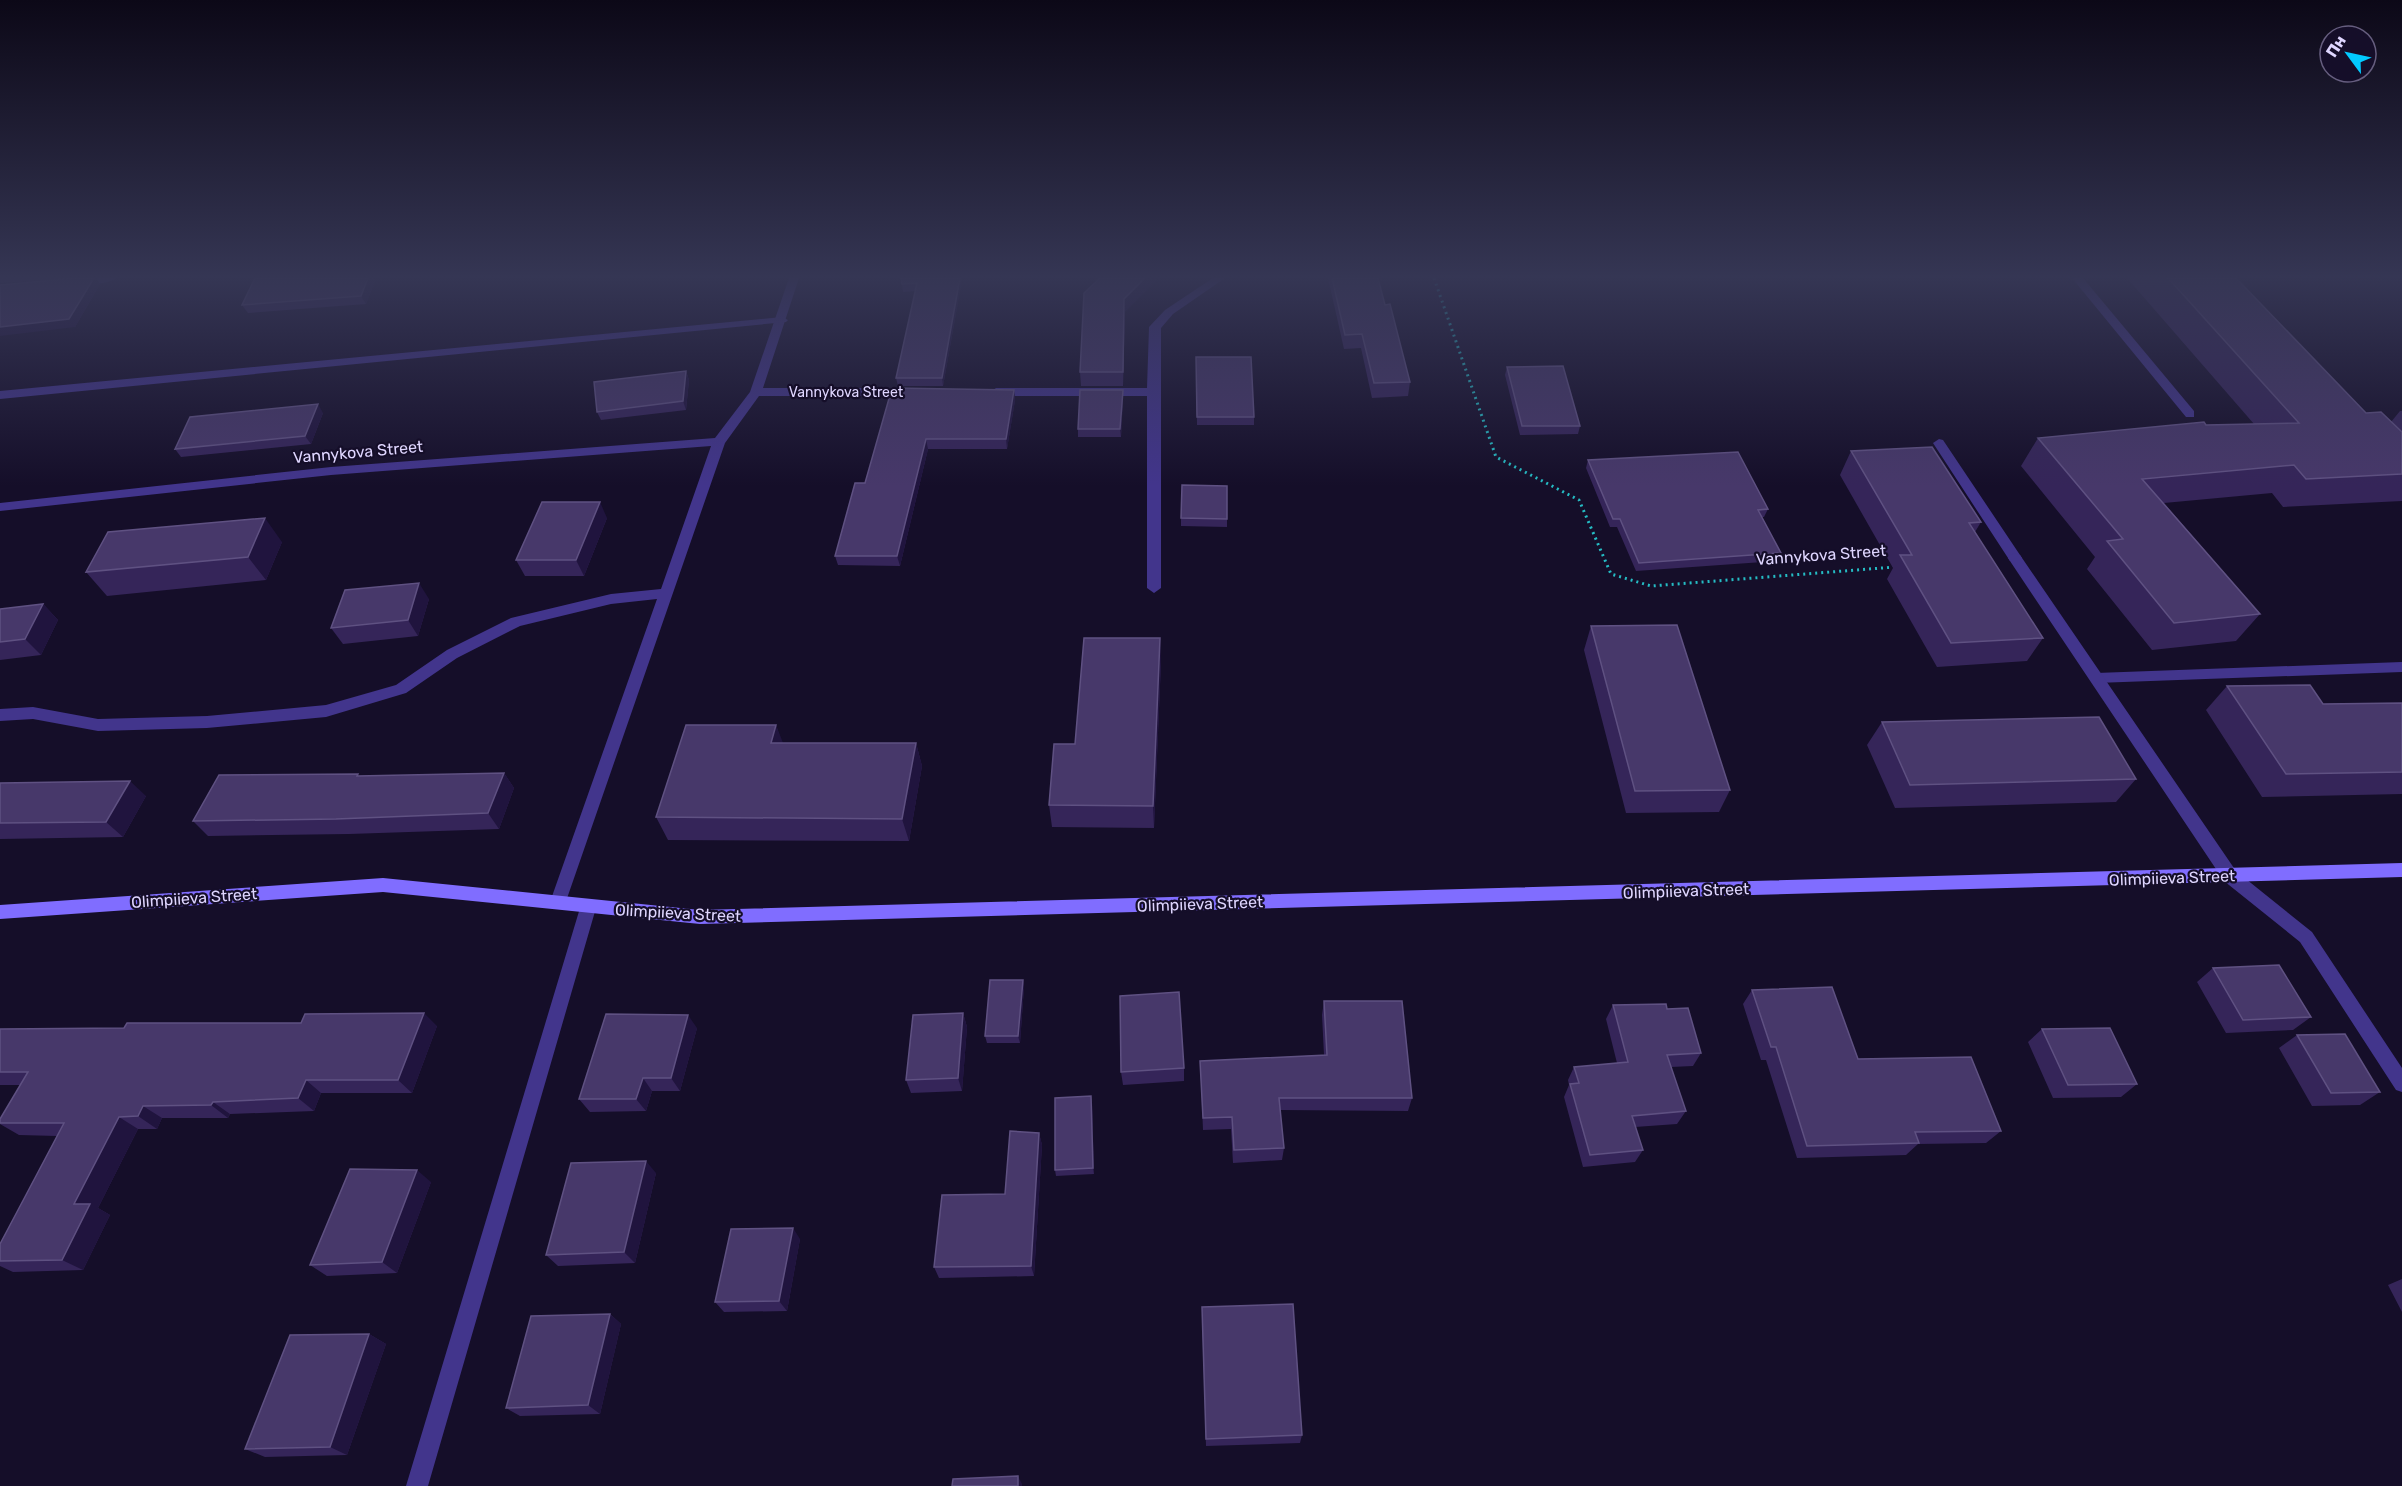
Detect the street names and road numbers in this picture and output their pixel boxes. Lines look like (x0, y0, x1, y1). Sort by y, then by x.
street label: Vannykova Street (789, 384, 904, 401)
street label: Vannykova Street (292, 437, 424, 467)
street label: Vannykova Street (1755, 541, 1887, 569)
street label: Olimpiieva Street (2109, 866, 2235, 890)
street label: Olimpiieva Street (1623, 879, 1749, 903)
street label: Olimpiieva Street (130, 884, 258, 912)
street label: Olimpiieva Street (1137, 892, 1263, 916)
street label: Olimpiieva Street (614, 900, 742, 926)

